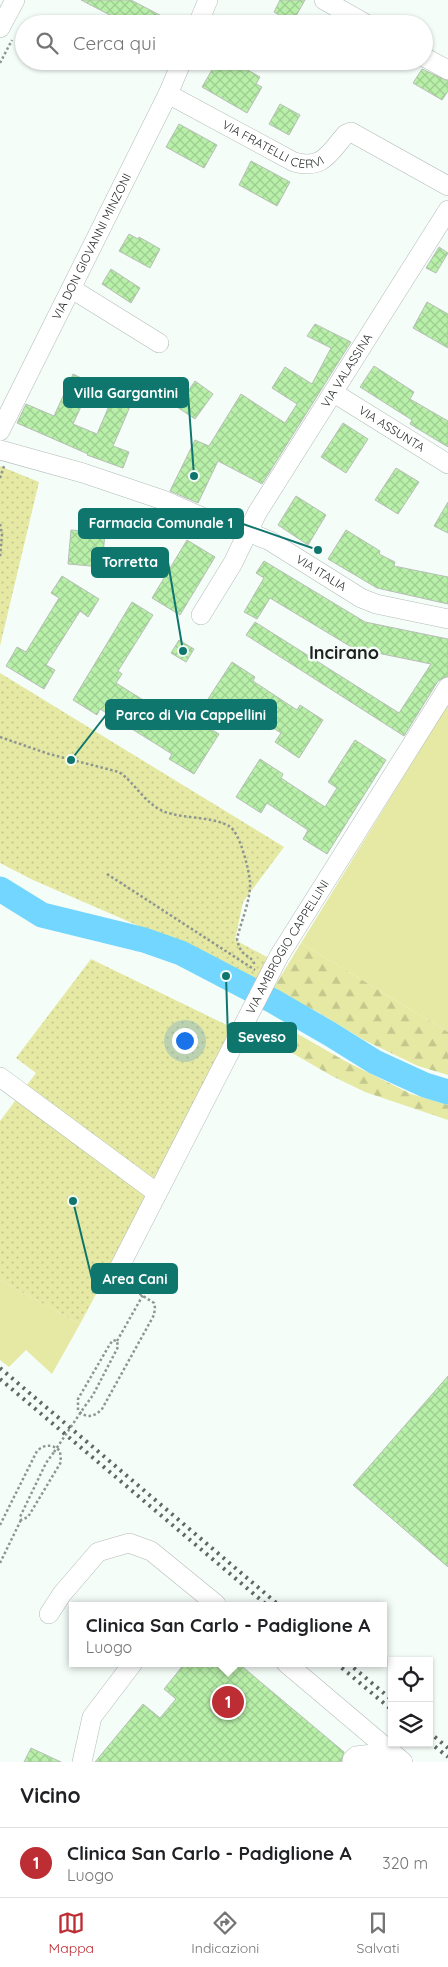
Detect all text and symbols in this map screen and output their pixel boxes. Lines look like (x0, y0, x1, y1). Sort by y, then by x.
search box (15, 15, 433, 70)
icon: search (33, 29, 61, 57)
text: Cerca qui (73, 31, 156, 55)
street label: VIA FRATELLI CERVI (220, 117, 327, 171)
street label: VIA DON GIOVANNI MINZONI (49, 171, 134, 322)
street label: VIA VALASSINA (318, 330, 375, 410)
callout: Villa Gargantini (64, 378, 188, 407)
text: Villa Gargantini (74, 384, 178, 402)
street label: VIA ASSUNTA (356, 402, 428, 455)
callout: Farmacia Comunale 1 (79, 509, 243, 538)
text: Farmacia Comunale 1 (89, 514, 233, 532)
callout: Torretta (92, 548, 168, 577)
street label: VIA ITALIA (293, 551, 350, 594)
text: Torretta (102, 553, 158, 571)
district label: Incirano (309, 641, 379, 664)
callout: Parco di Via Cappellini (106, 700, 276, 729)
text: Parco di Via Cappellini (116, 706, 266, 724)
street label: VIA AMBROGIO CAPPELLINI (243, 877, 332, 1016)
callout: Seveso (228, 1023, 296, 1052)
your location (172, 1028, 198, 1054)
text: Seveso (238, 1028, 286, 1046)
callout: Area Cani (92, 1264, 177, 1293)
text: Area Cani (103, 1270, 167, 1288)
popup (69, 1602, 387, 1667)
text: Clinica San Carlo - Padiglione A (86, 1613, 370, 1637)
text: Luogo (86, 1637, 132, 1657)
map controls (388, 1657, 433, 1747)
button: locate (388, 1657, 433, 1702)
pin: 1 (212, 1683, 244, 1721)
button: layers (388, 1702, 433, 1747)
text: Vicino (20, 1782, 81, 1808)
text: Clinica San Carlo - Padiglione A (67, 1841, 352, 1865)
text: 1 (33, 1853, 39, 1873)
text: 320 m (382, 1853, 428, 1873)
text: Luogo (67, 1865, 114, 1885)
tab: Mappa (49, 1909, 94, 1957)
tab: Indicazioni (191, 1909, 259, 1957)
tab: Salvati (357, 1909, 399, 1957)

